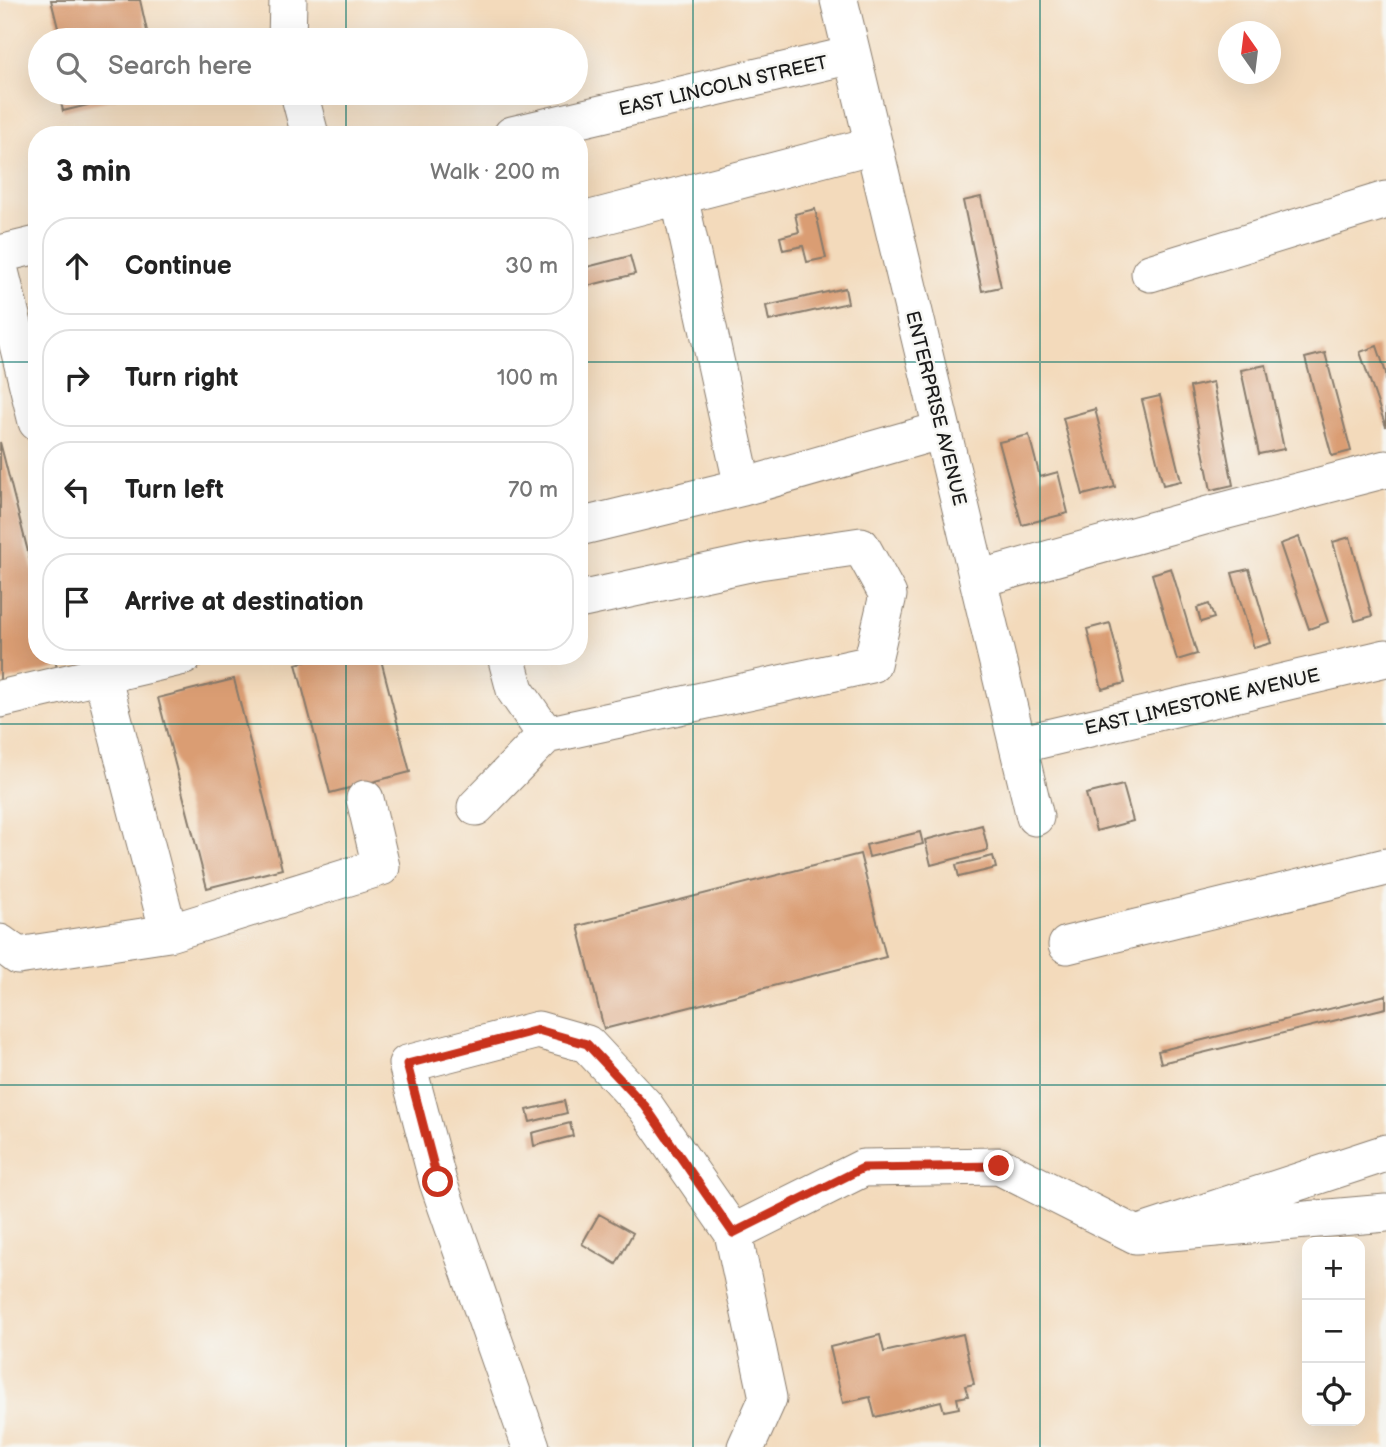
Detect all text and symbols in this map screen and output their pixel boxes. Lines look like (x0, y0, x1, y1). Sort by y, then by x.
north arrow (1218, 21, 1281, 84)
search box (28, 28, 588, 105)
icon: search (52, 48, 90, 86)
text: Search here (108, 51, 252, 82)
street label: EAST LINCOLN STREET (617, 51, 830, 122)
text: 3 min (56, 154, 131, 190)
text: Walk · 200 m (430, 158, 560, 186)
icon: ahead (58, 247, 96, 285)
text: Continue (125, 251, 232, 282)
text: 30 m (505, 252, 558, 280)
street label: ENTERPRISE AVENUE (900, 309, 971, 508)
icon: right (58, 359, 96, 397)
text: Turn right (125, 363, 238, 394)
text: 100 m (497, 364, 558, 392)
icon: left (58, 471, 96, 509)
text: Turn left (125, 475, 224, 506)
text: 70 m (508, 476, 558, 504)
icon: arrive (58, 583, 96, 621)
text: Arrive at destination (125, 587, 364, 618)
street label: EAST LIMESTONE AVENUE (1083, 664, 1322, 741)
route end (983, 1150, 1014, 1181)
route start (422, 1166, 453, 1197)
map controls (1302, 1237, 1365, 1426)
button: + (1302, 1237, 1365, 1300)
button: − (1302, 1300, 1365, 1363)
button: locate (1302, 1363, 1365, 1426)

